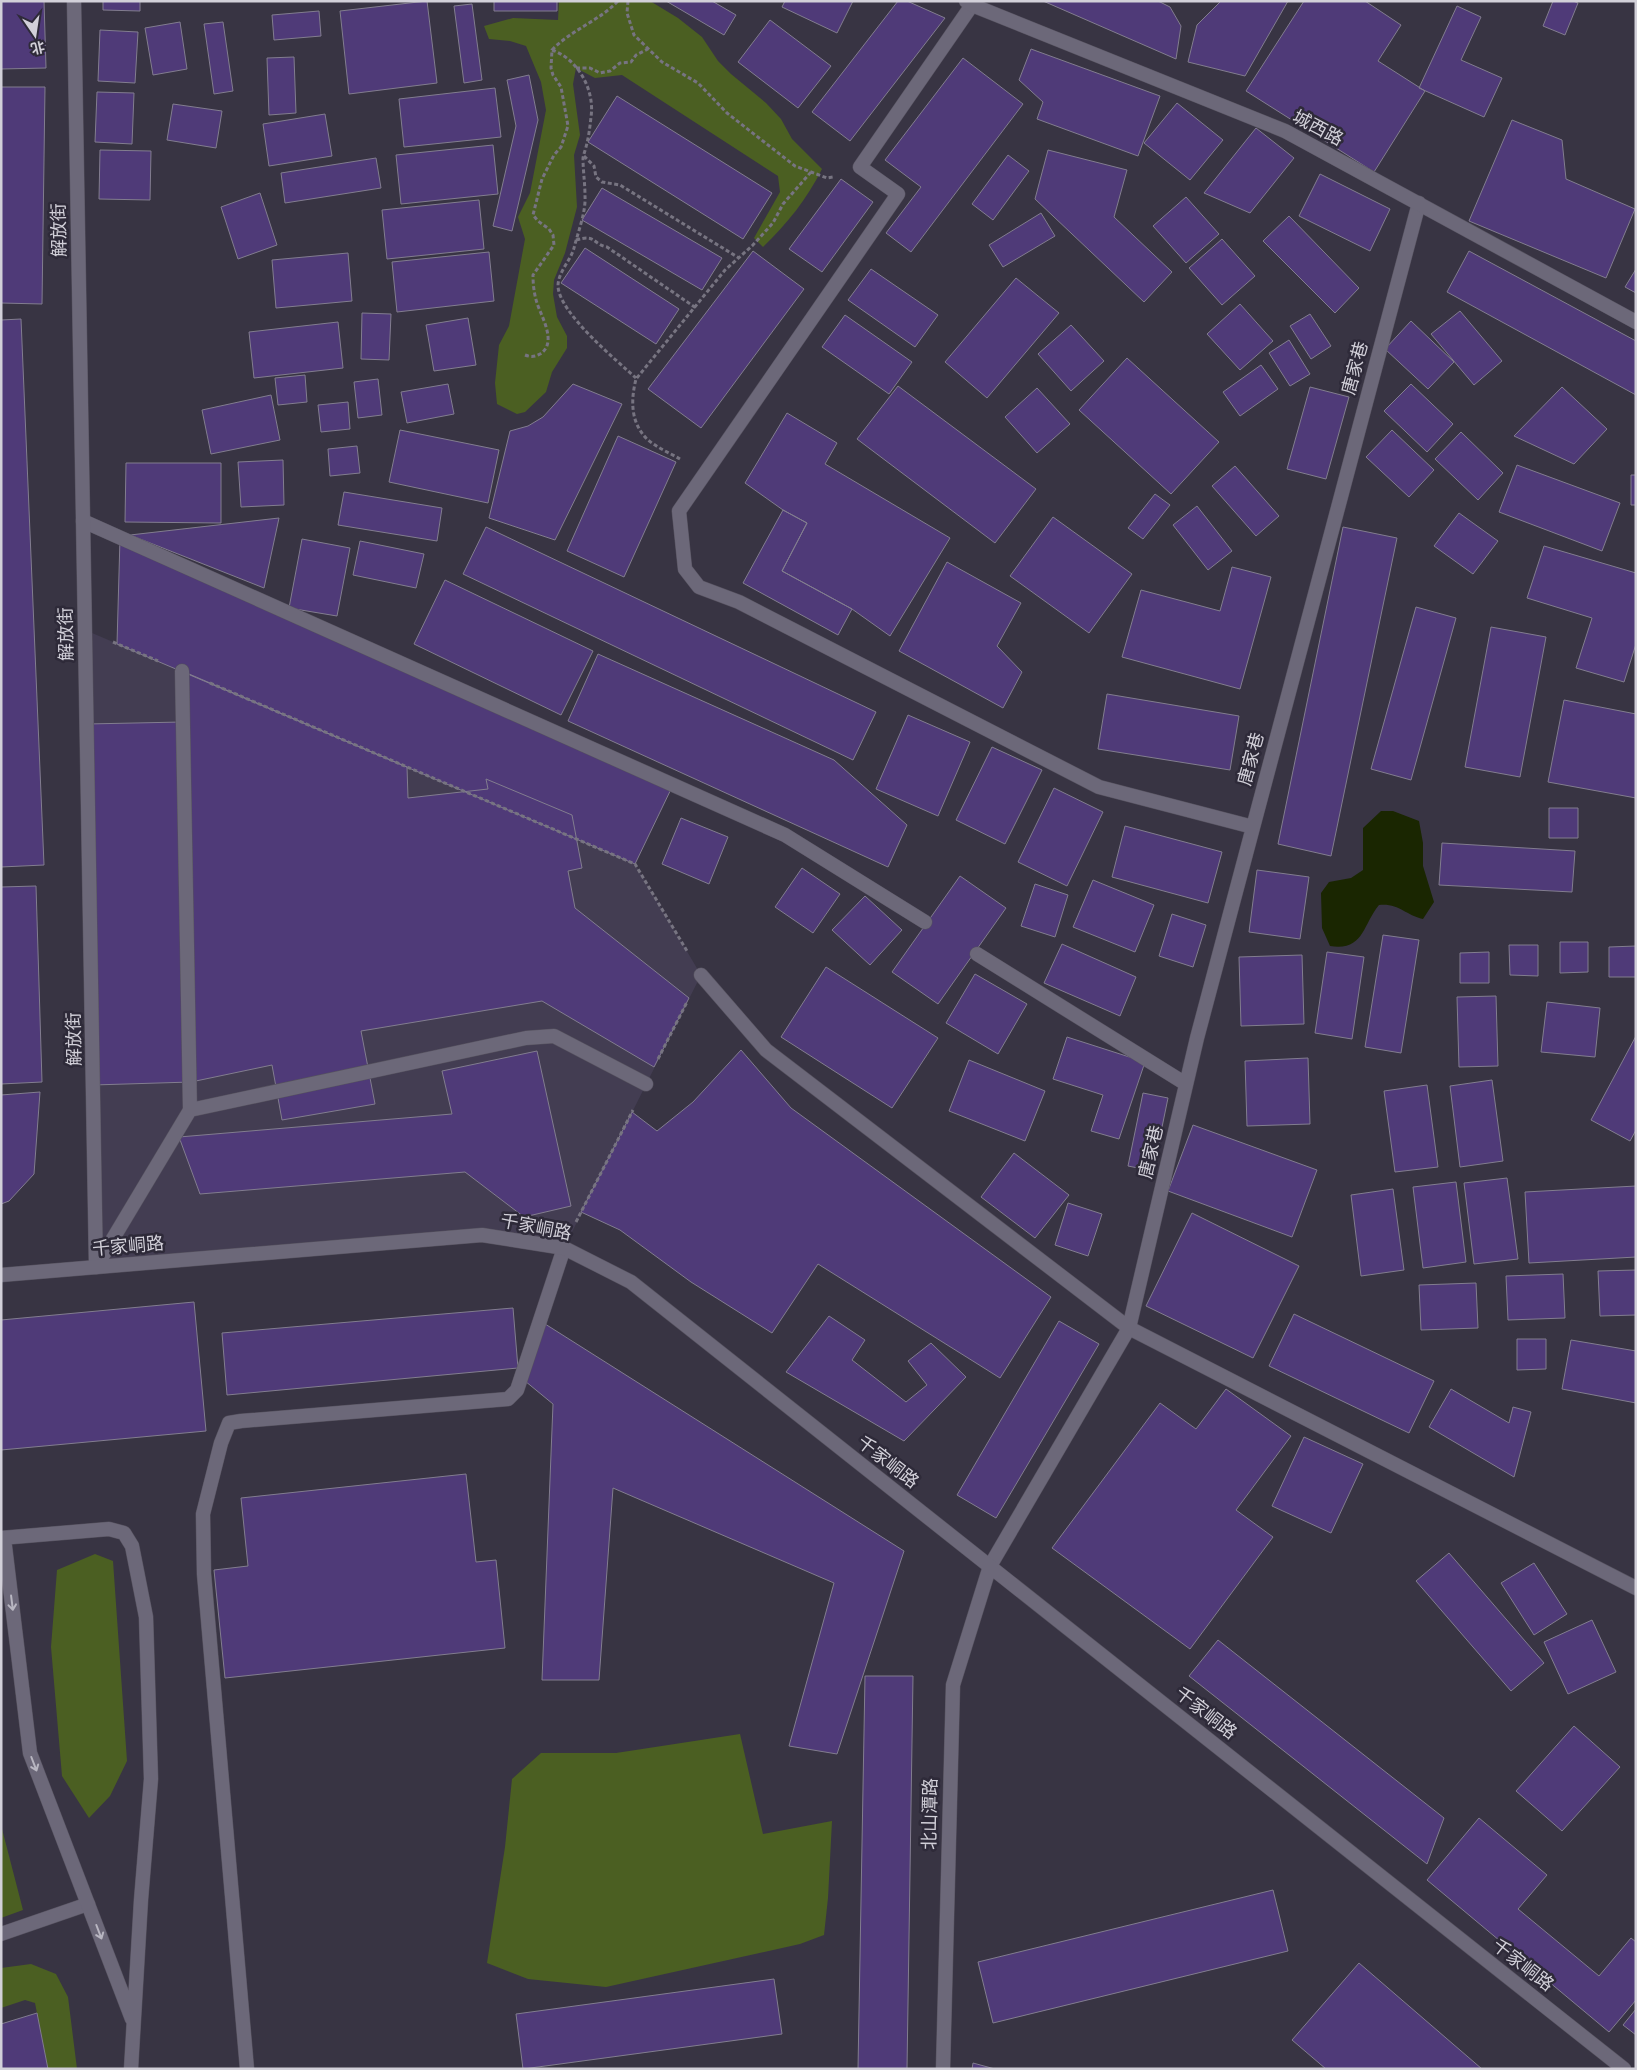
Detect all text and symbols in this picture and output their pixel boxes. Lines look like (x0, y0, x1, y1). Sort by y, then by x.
north arrow (10, 10, 60, 60)
text: 北 (29, 38, 47, 58)
street label: 城西路 (1289, 105, 1347, 150)
street label: 解放街 (47, 203, 69, 257)
street label: 唐家巷 (1336, 339, 1372, 397)
street label: 解放街 (54, 607, 76, 661)
street label: 唐家巷 (1232, 730, 1268, 788)
street label: 解放街 (62, 1012, 84, 1066)
street label: 唐家巷 (1133, 1123, 1167, 1181)
street label: 千家峒路 (499, 1208, 574, 1244)
street label: 千家峒路 (91, 1231, 165, 1259)
street label: 千家峒路 (853, 1430, 924, 1492)
one-way arrow (7, 1595, 17, 1611)
street label: 千家峒路 (1171, 1681, 1242, 1743)
one-way arrow (30, 1756, 39, 1771)
street label: 北山潭路 (917, 1778, 941, 1850)
one-way arrow (95, 1924, 104, 1939)
street label: 千家峒路 (1488, 1933, 1559, 1995)

